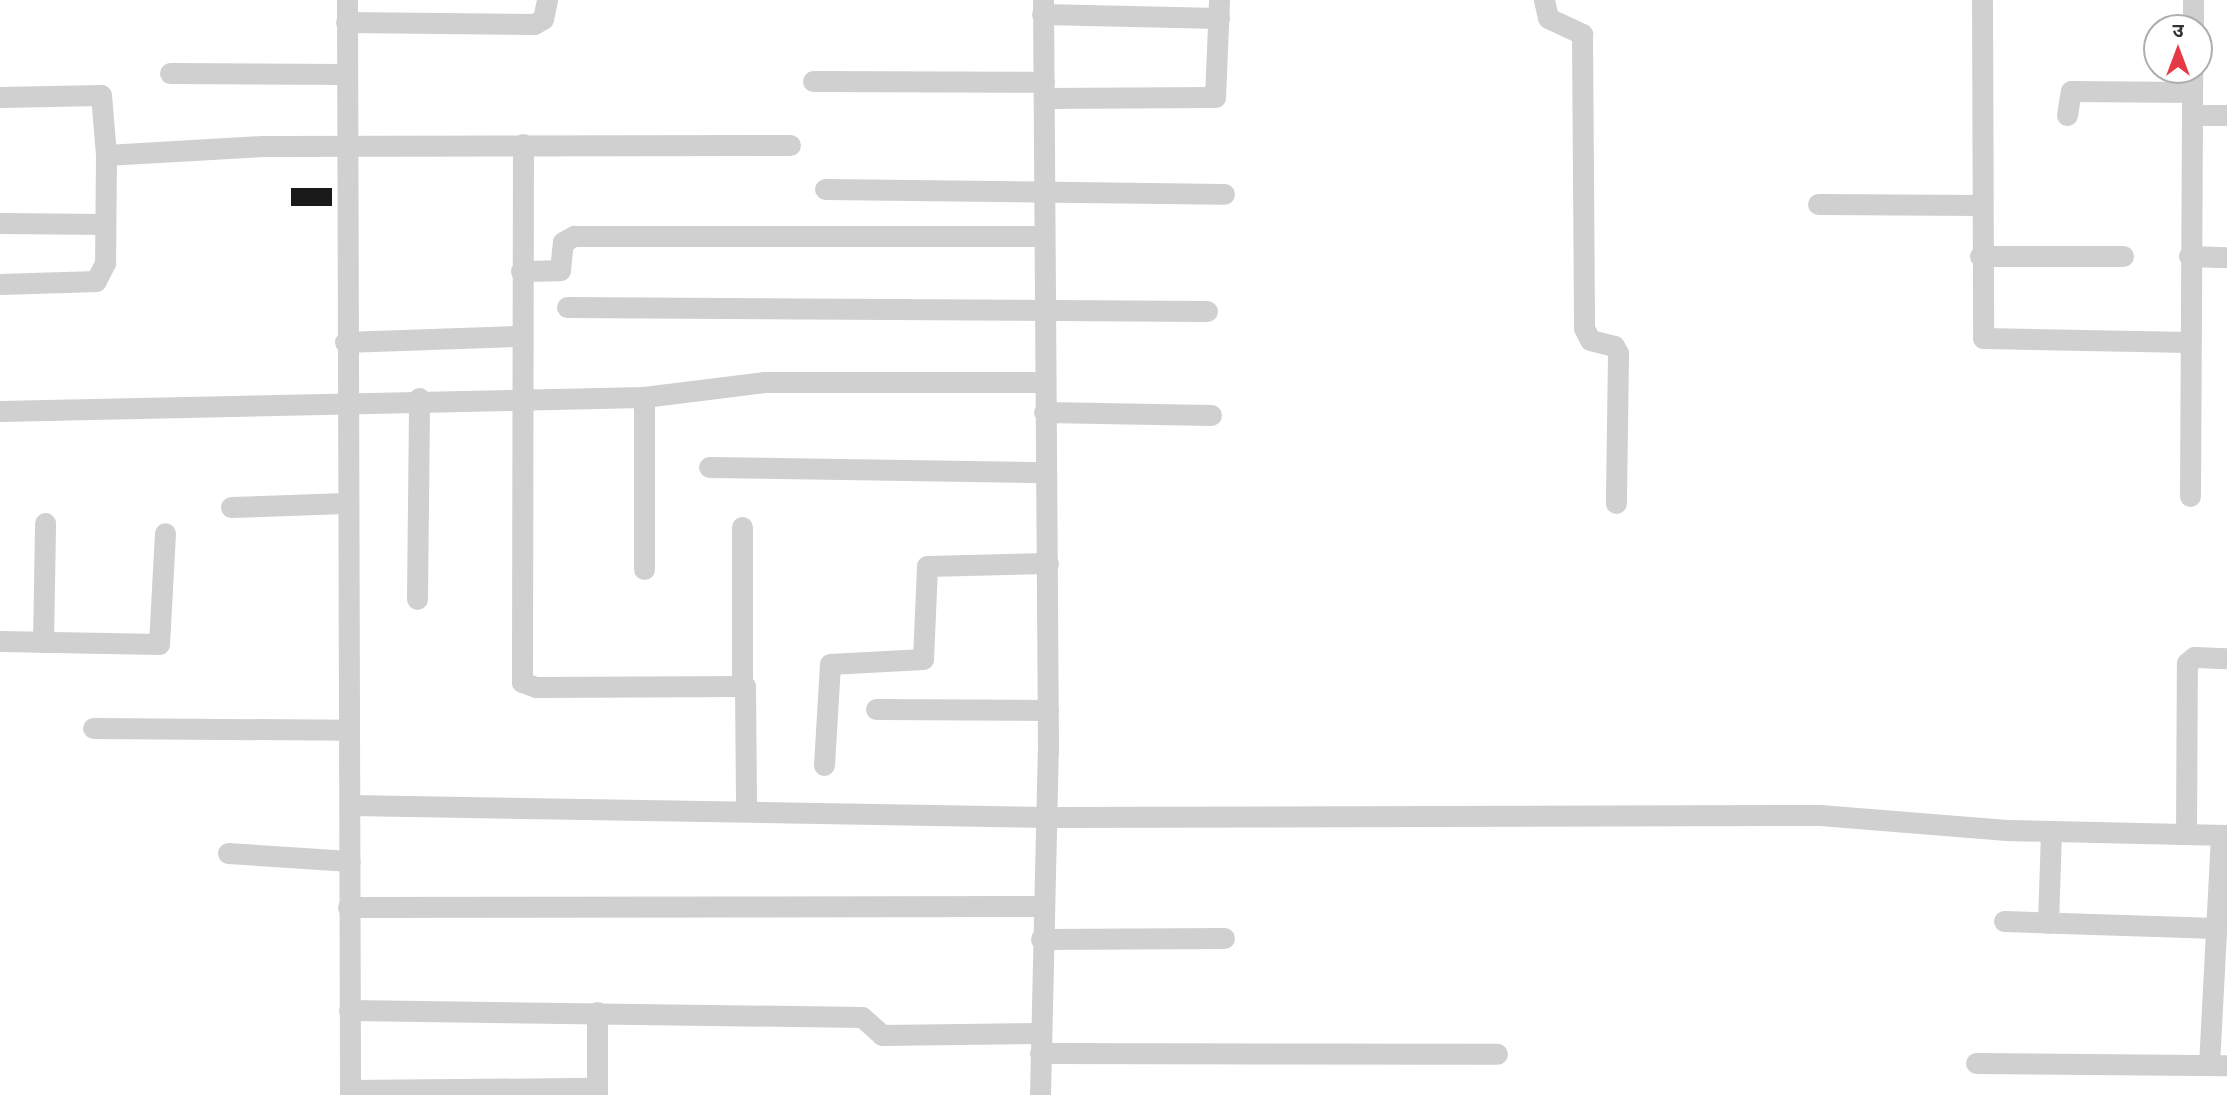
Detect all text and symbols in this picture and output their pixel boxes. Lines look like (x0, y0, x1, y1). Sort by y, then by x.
north arrow (2143, 14, 2213, 84)
text: उ (2172, 19, 2184, 41)

